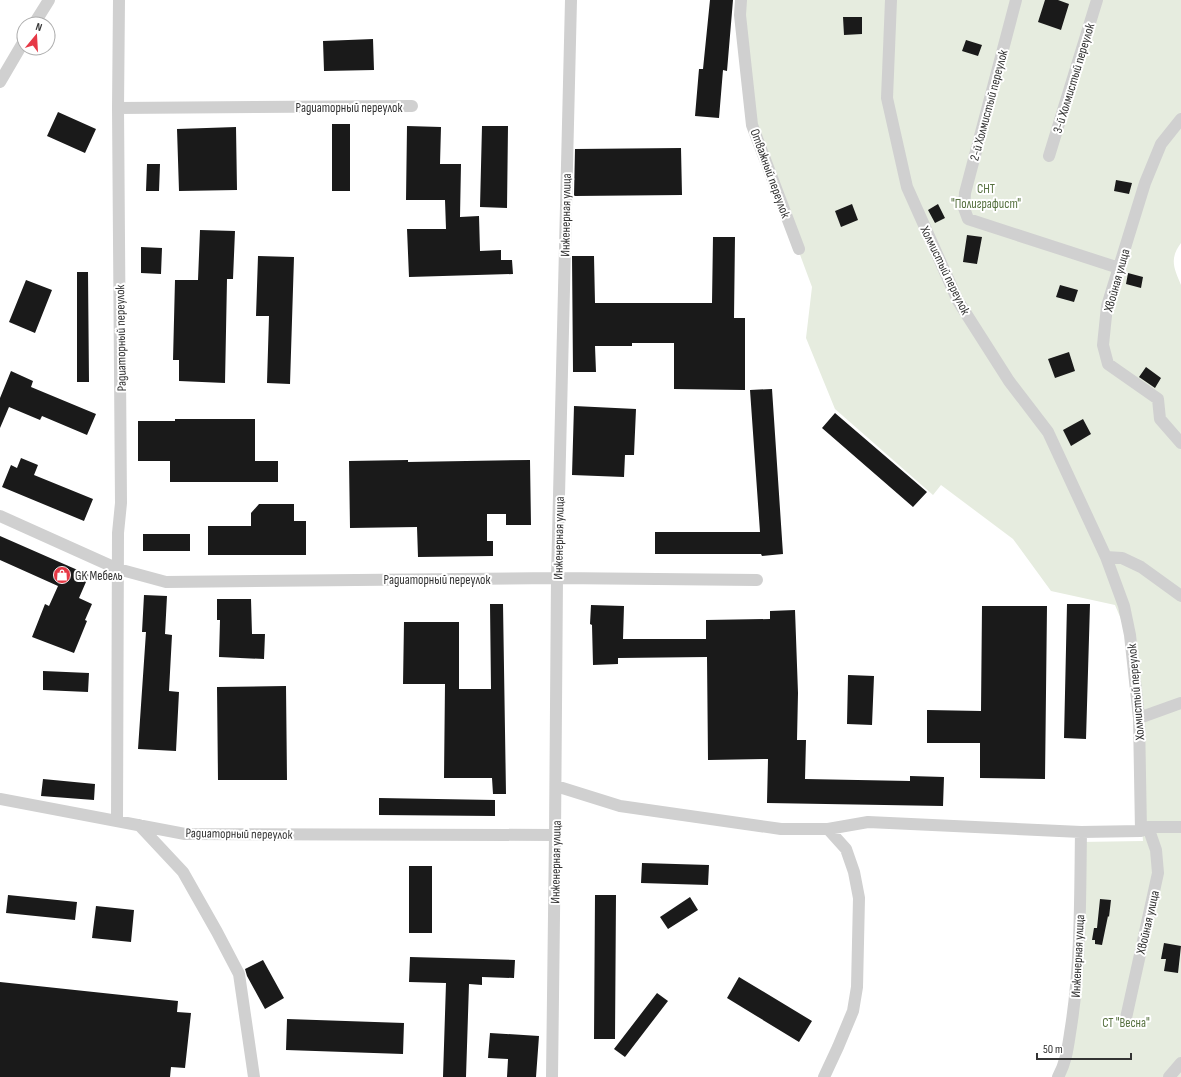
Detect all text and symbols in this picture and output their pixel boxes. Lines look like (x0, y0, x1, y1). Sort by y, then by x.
north arrow (16, 16, 56, 56)
text: N (34, 20, 44, 34)
street label: 3-й Холмистый переулок (1050, 21, 1098, 135)
street label: 2-й Холмистый переулок (966, 48, 1011, 162)
street label: Радиаторный переулок (296, 100, 402, 116)
street label: Отважный переулок (747, 127, 794, 220)
street label: Инженерная улица (557, 173, 575, 257)
park label: СНТ "Полиграфист" (951, 181, 1021, 212)
street label: Холмистый переулок (916, 223, 973, 317)
street label: Хвойная улица (1100, 247, 1134, 315)
street label: Радиаторный переулок (112, 284, 130, 392)
street label: Инженерная улица (550, 496, 568, 580)
shop icon: GK Мебель (52, 565, 72, 585)
place label: GK Мебель (75, 568, 123, 584)
street label: Радиаторный переулок (384, 572, 490, 588)
street label: Холмистый переулок (1124, 643, 1148, 742)
street label: Инженерная улица (547, 820, 565, 904)
street label: Радиаторный переулок (185, 825, 293, 843)
street label: Хвойная улица (1133, 889, 1163, 957)
street label: Инженерная улица (1068, 914, 1088, 998)
park label: СТ "Весна" (1102, 1015, 1150, 1031)
scale bar (1037, 1035, 1131, 1061)
text: 50 m (1043, 1042, 1063, 1057)

